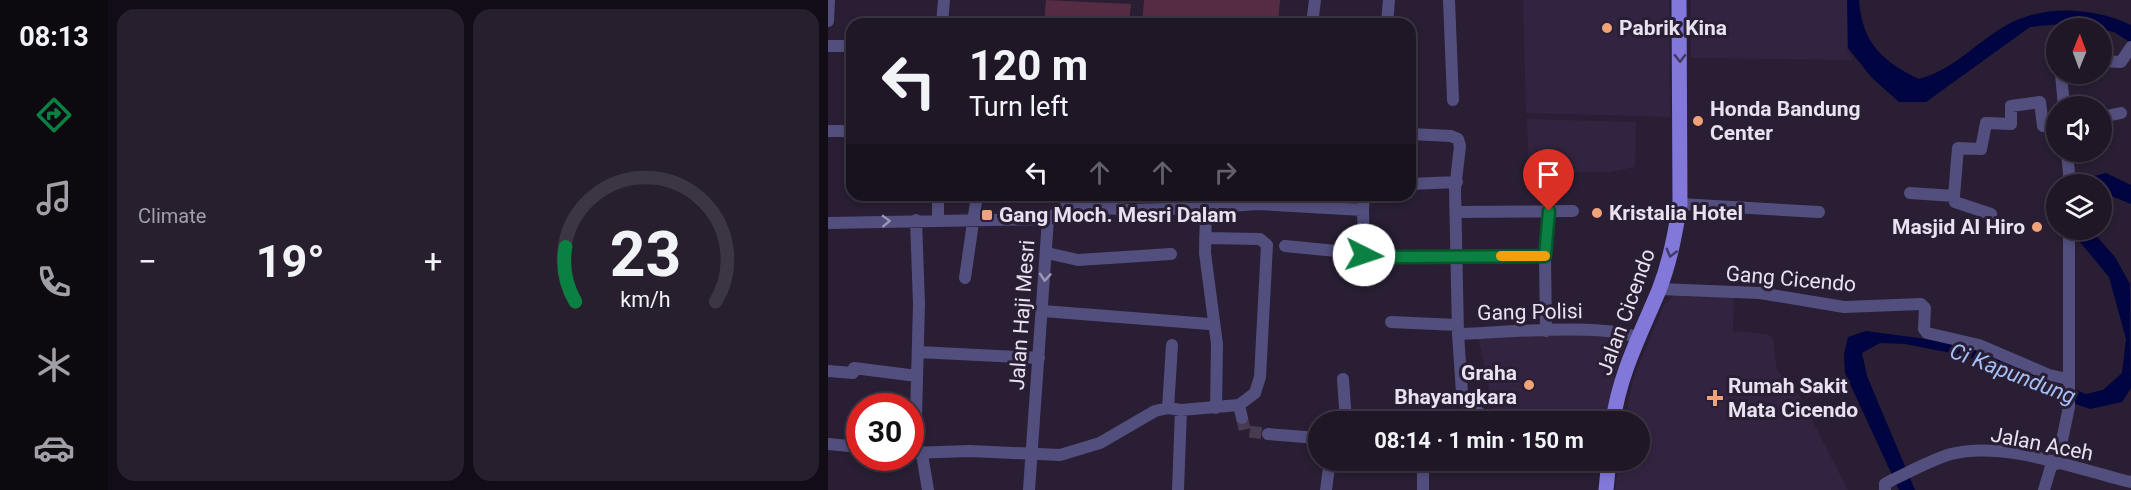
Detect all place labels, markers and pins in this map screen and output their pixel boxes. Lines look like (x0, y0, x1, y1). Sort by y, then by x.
place label: Pabrik Kina (1619, 16, 1727, 40)
marker: Pabrik Kina (1600, 21, 1614, 35)
place label: Honda Bandung Center (1710, 97, 1861, 145)
marker: Honda Bandung Center (1691, 114, 1705, 128)
pin (1523, 149, 1574, 211)
place label: Kristalia Hotel (1609, 201, 1743, 225)
place label: Gang Moch. Mesri Dalam (999, 203, 1237, 227)
marker: Kristalia Hotel (1590, 206, 1604, 220)
marker: Gang Moch. Mesri Dalam (980, 208, 994, 222)
place label: Masjid Al Hiro (1892, 215, 2025, 239)
marker: Masjid Al Hiro (2030, 220, 2044, 234)
place label: Graha Bhayangkara (1394, 361, 1517, 409)
place label: Rumah Sakit Mata Cicendo (1728, 374, 1858, 422)
marker: Graha Bhayangkara (1522, 378, 1536, 392)
marker: Rumah Sakit Mata Cicendo (1706, 389, 1724, 407)

